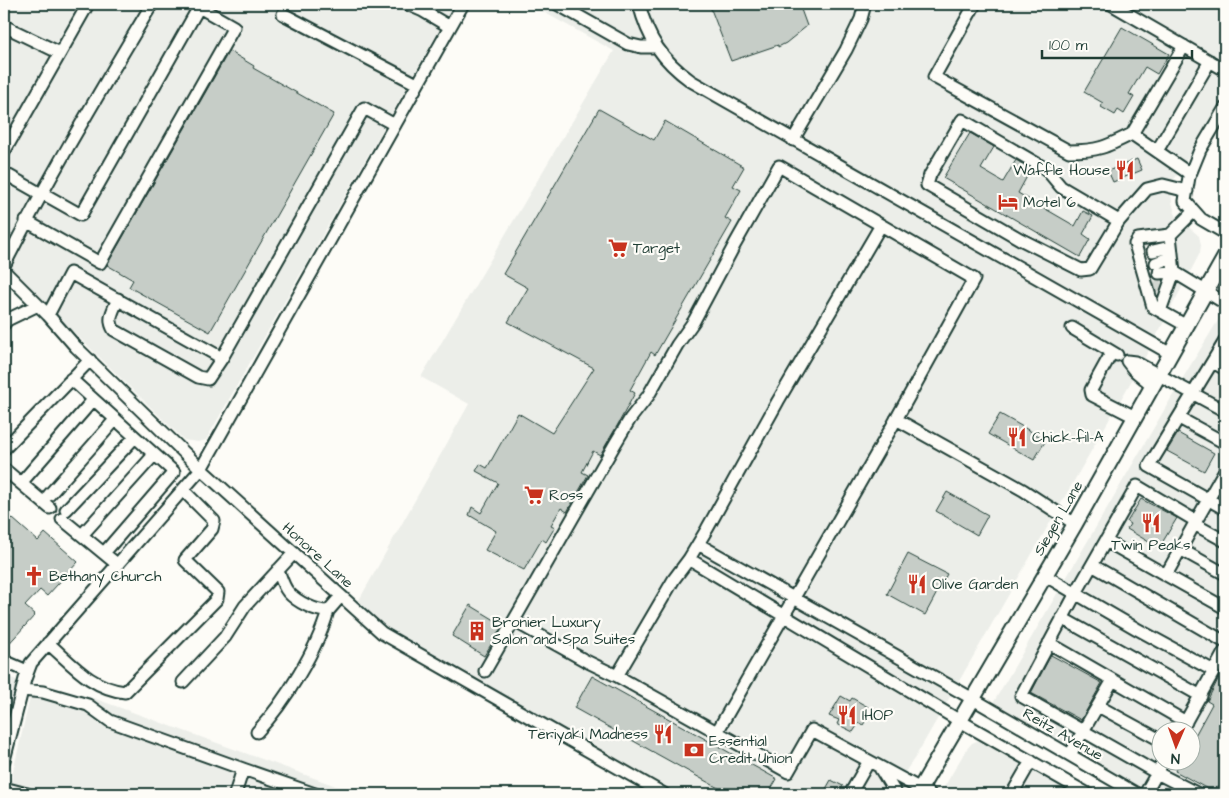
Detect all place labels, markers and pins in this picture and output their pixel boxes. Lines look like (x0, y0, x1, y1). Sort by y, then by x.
restaurant icon: Waffle House (1114, 159, 1136, 181)
place label: Waffle House (1013, 160, 1110, 181)
hotel icon: Motel 6 (997, 191, 1019, 213)
place label: Motel 6 (1023, 192, 1076, 213)
supermarket icon: Target (607, 237, 629, 259)
place label: Target (633, 238, 680, 260)
restaurant icon: Chick-fil-A (1006, 426, 1028, 448)
place label: Chick-fil-A (1032, 427, 1104, 448)
supermarket icon: Ross (523, 484, 545, 506)
place label: Ross (549, 485, 584, 506)
restaurant icon: Twin Peaks (1140, 512, 1162, 534)
place label: Twin Peaks (1111, 535, 1191, 556)
church icon: Bethany Church (23, 565, 45, 587)
place label: Bethany Church (49, 566, 162, 588)
restaurant icon: Olive Garden (906, 573, 928, 595)
place label: Olive Garden (932, 574, 1019, 595)
place label: Bronier Luxury Salon and Spa Suites (492, 612, 636, 650)
building icon: Bronier Luxury Salon and Spa Suites (466, 620, 488, 642)
restaurant icon: IHOP (836, 704, 858, 726)
place label: IHOP (862, 705, 893, 726)
restaurant icon: Teriyaki Madness (652, 723, 674, 745)
place label: Teriyaki Madness (528, 724, 648, 746)
place label: Essential Credit Union (709, 731, 793, 769)
bank icon: Essential Credit Union (683, 739, 705, 761)

